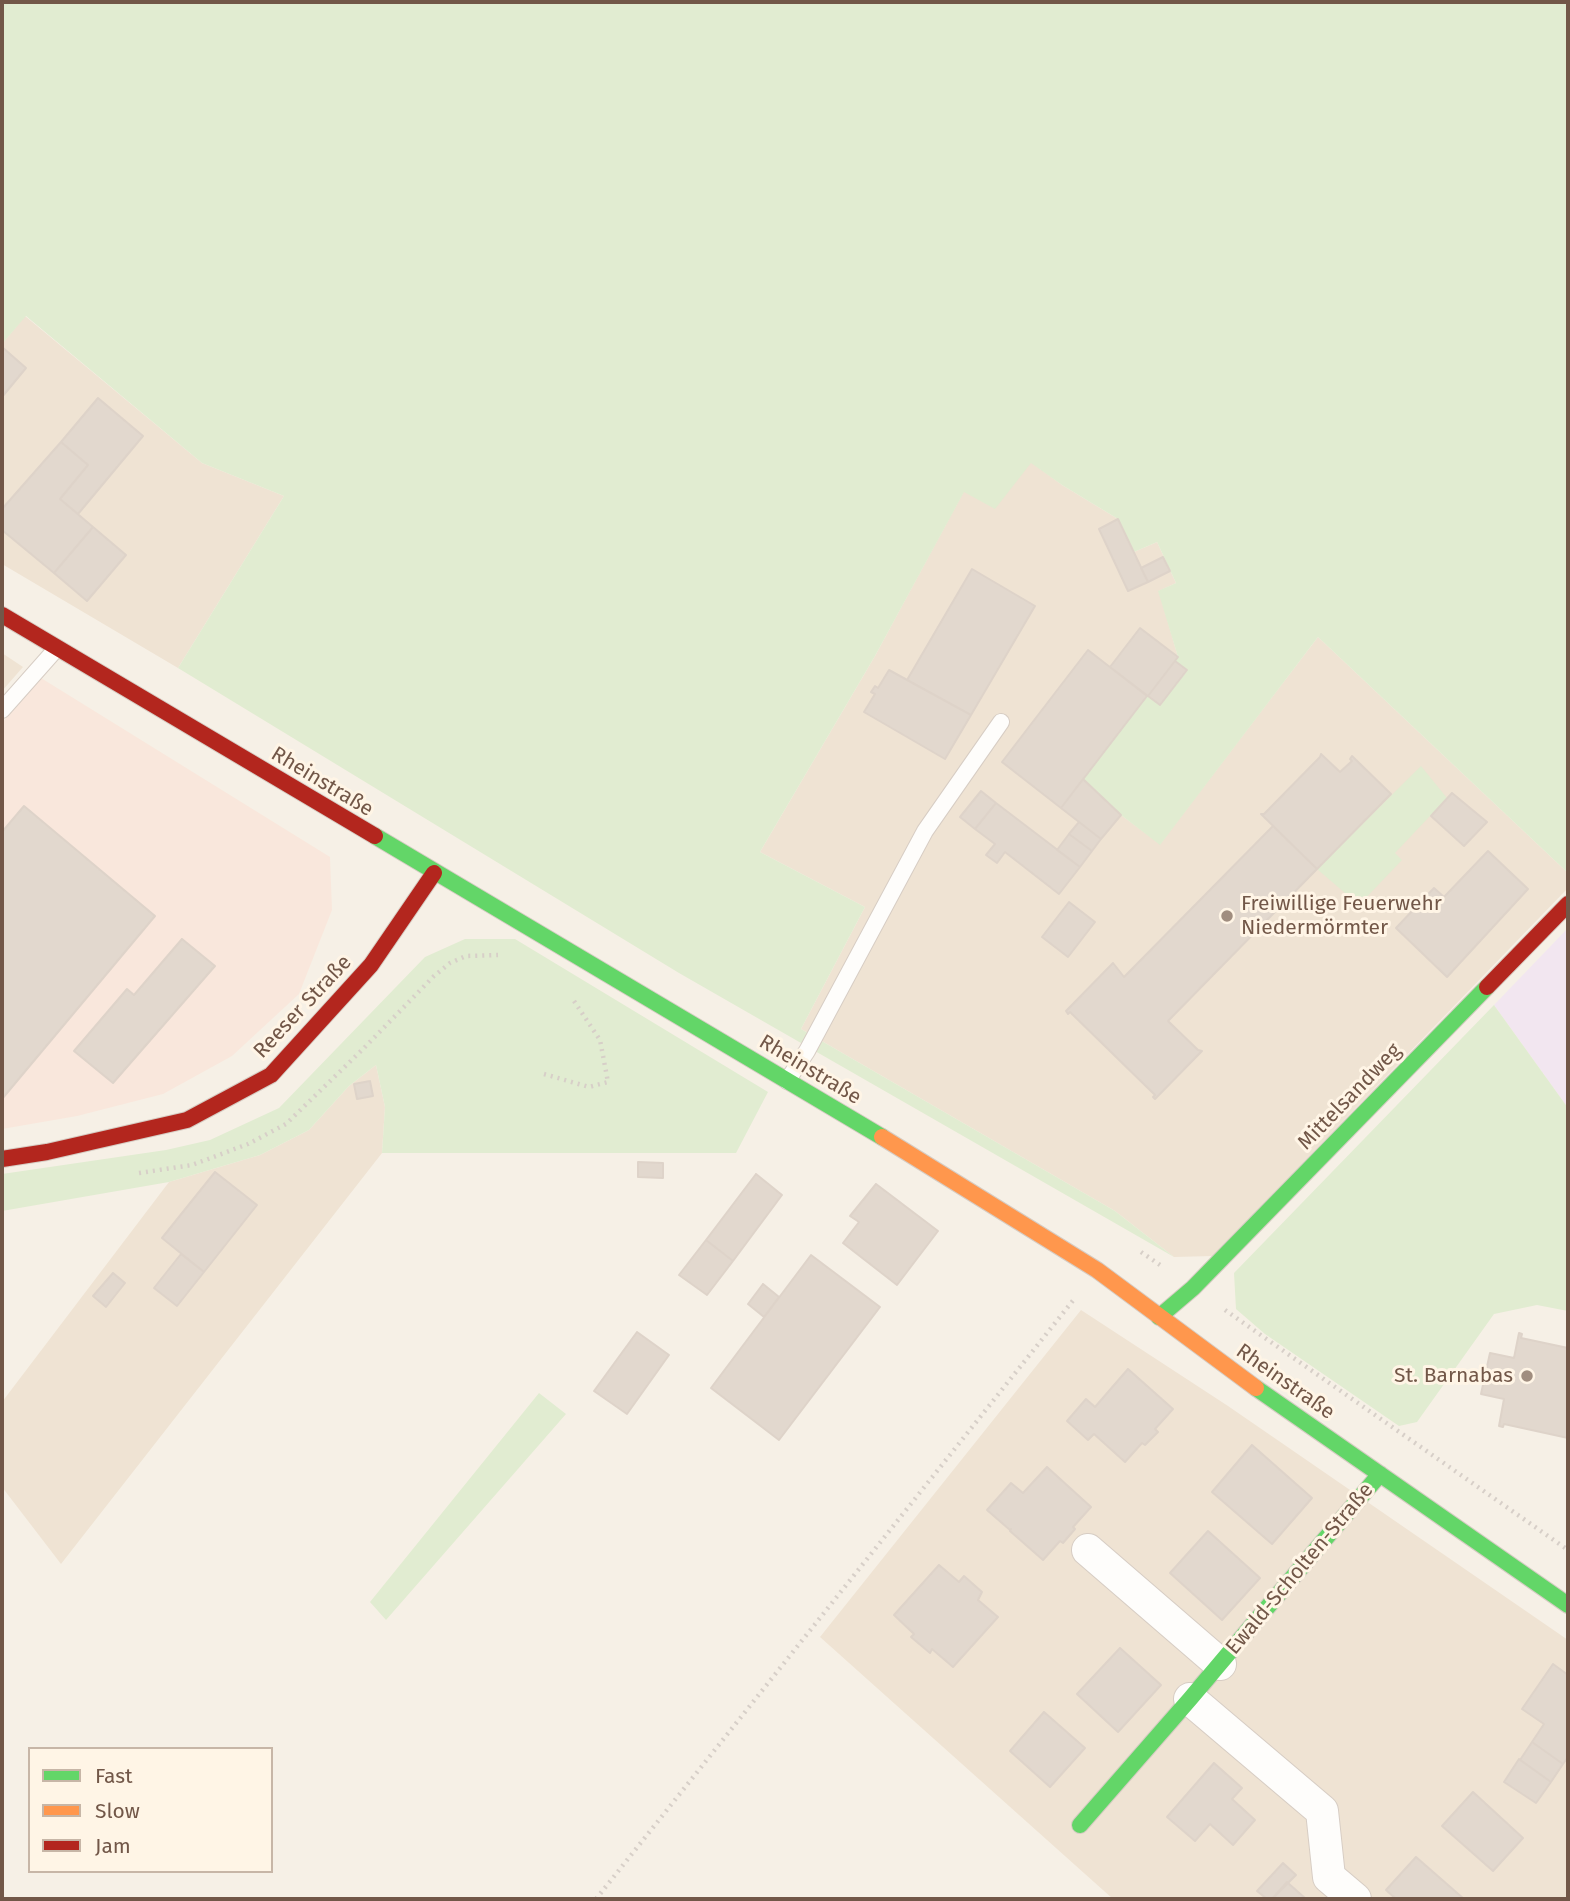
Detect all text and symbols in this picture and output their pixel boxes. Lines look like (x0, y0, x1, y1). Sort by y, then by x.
street label: Rheinstraße (266, 742, 378, 822)
place label: Freiwillige Feuerwehr Niedermörmter (1241, 891, 1442, 941)
marker: Freiwillige Feuerwehr Niedermörmter (1219, 908, 1235, 924)
street label: Reeser Straße (249, 950, 357, 1064)
street label: Rheinstraße (754, 1030, 866, 1110)
street label: Mittelsandweg (1293, 1039, 1407, 1155)
street label: Rheinstraße (1231, 1339, 1339, 1425)
place label: St. Barnabas (1394, 1363, 1513, 1389)
marker: St. Barnabas (1519, 1368, 1535, 1384)
street label: Ewald-Scholten-Straße (1221, 1478, 1379, 1660)
legend (28, 1747, 273, 1873)
text: Fast (95, 1763, 133, 1789)
text: Slow (95, 1798, 140, 1824)
text: Jam (95, 1833, 131, 1859)

